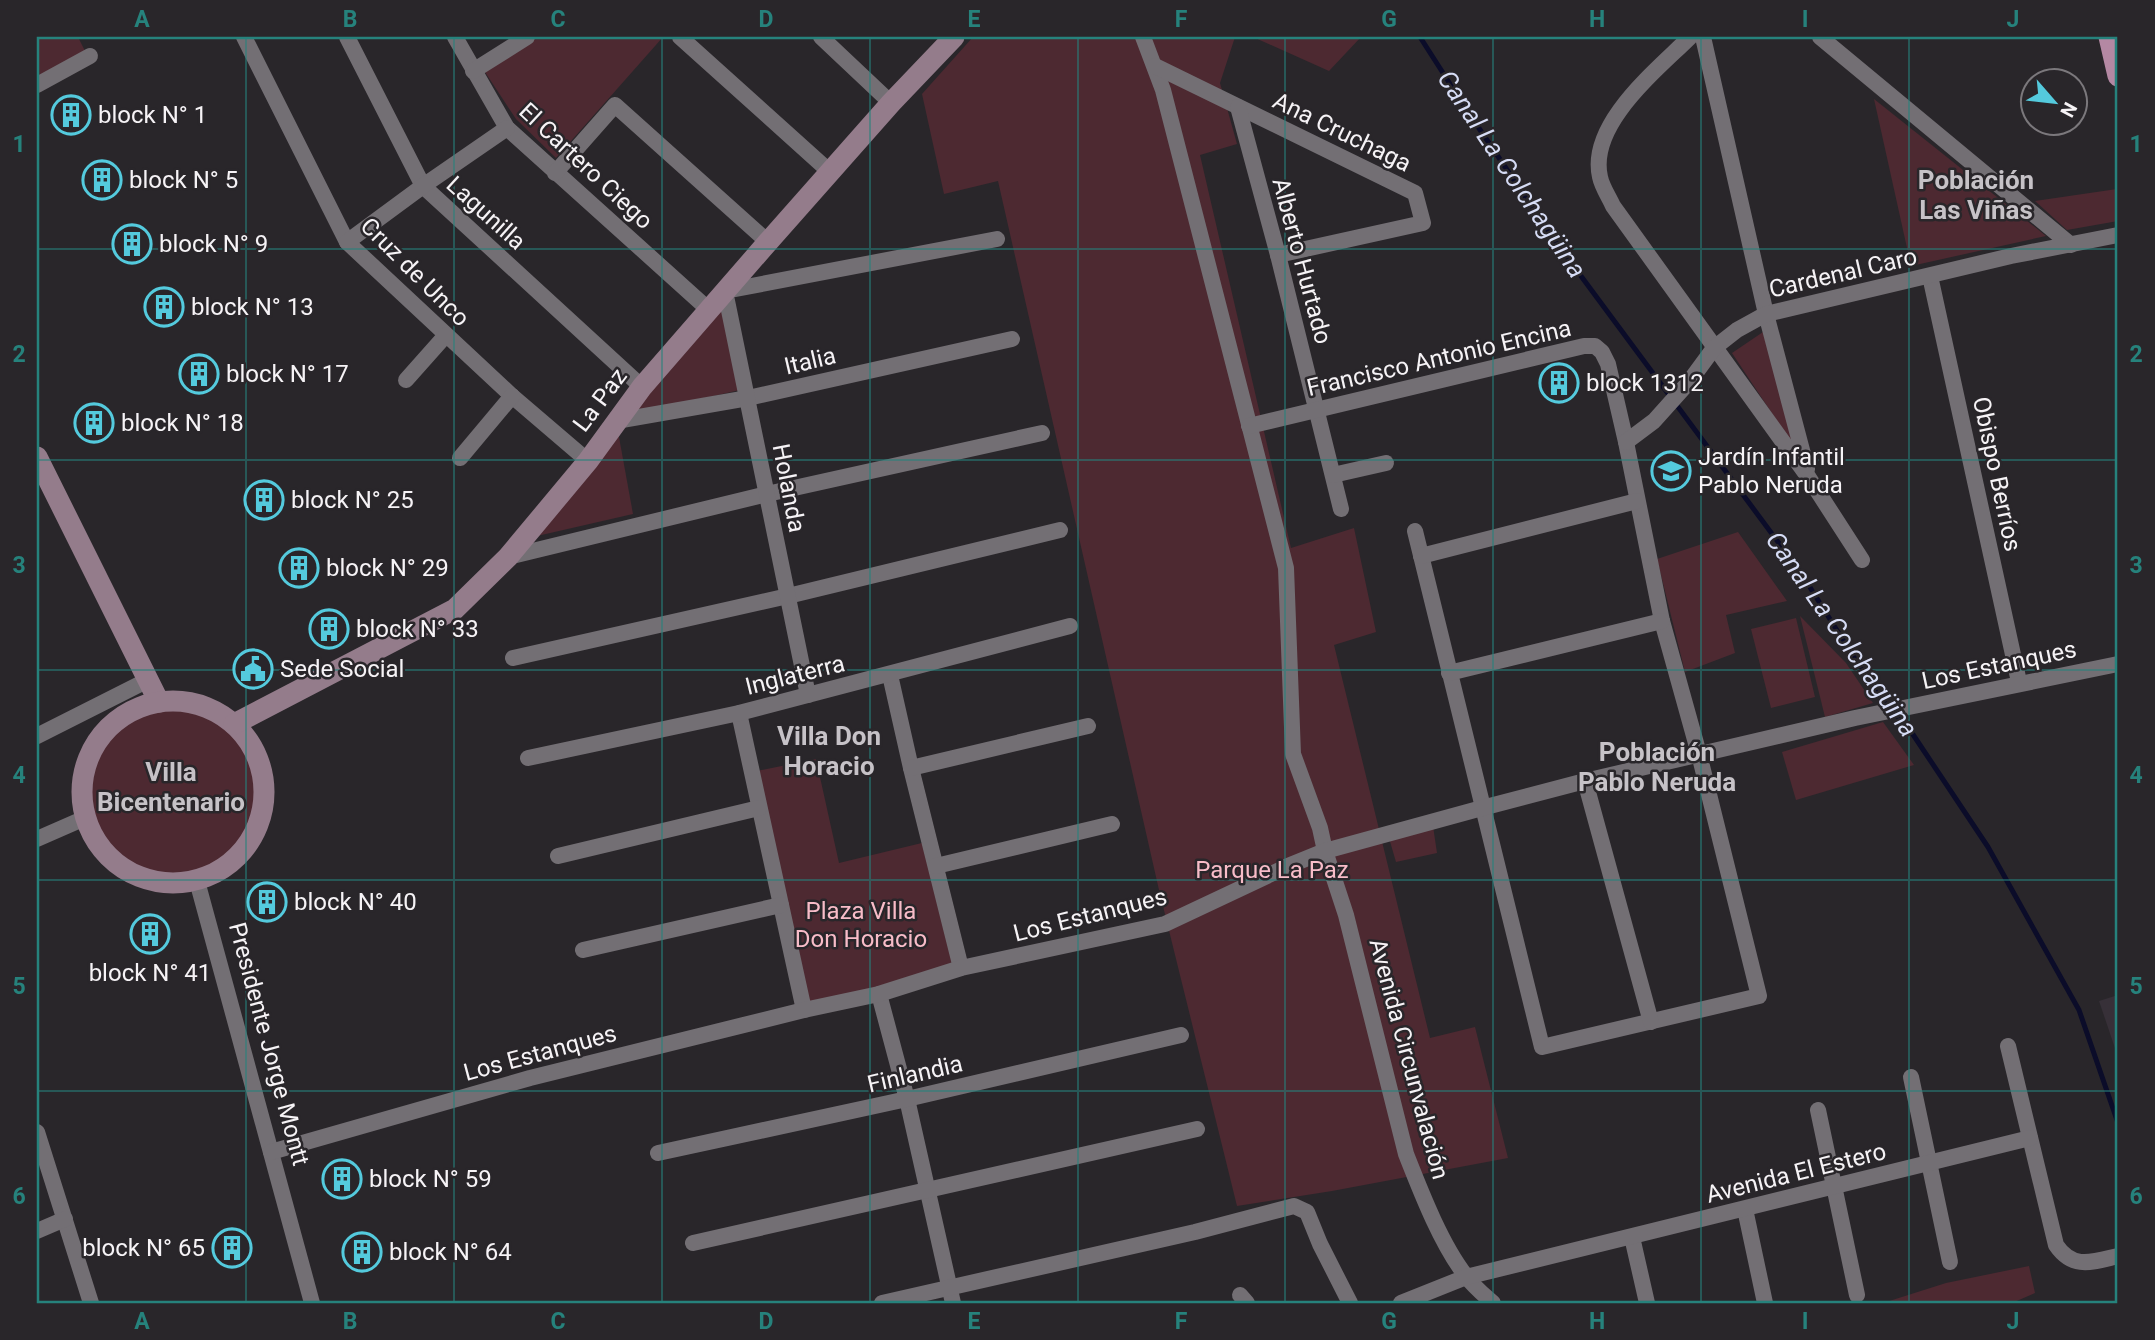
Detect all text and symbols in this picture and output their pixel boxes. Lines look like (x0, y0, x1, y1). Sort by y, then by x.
text: A (134, 6, 150, 33)
text: B (343, 6, 357, 33)
text: C (550, 6, 566, 33)
text: D (759, 6, 773, 33)
text: E (968, 6, 981, 33)
text: F (1175, 6, 1188, 33)
text: G (1381, 6, 1397, 33)
text: H (1589, 6, 1605, 33)
text: I (1802, 6, 1808, 33)
text: J (2007, 6, 2019, 33)
water label: Canal La Colchagüina (1431, 65, 1593, 283)
north arrow (2018, 66, 2088, 136)
street label: Ana Cruchaga (1268, 86, 1416, 178)
building icon: block N° 1 (50, 94, 92, 136)
street label: El Cartero Ciego (513, 97, 659, 235)
text: N (2055, 98, 2082, 121)
place label: block N° 1 (98, 101, 207, 129)
text: 1 (12, 131, 26, 158)
text: 1 (2129, 131, 2143, 158)
building icon: block N° 5 (81, 159, 123, 201)
district label: Población Las Viñas (1918, 165, 2034, 225)
place label: block N° 5 (129, 166, 238, 194)
street label: Lagunilla (441, 170, 531, 256)
street label: Alberto Hurtado (1266, 175, 1338, 347)
street label: Cruz de Unco (355, 212, 475, 332)
building icon: block N° 9 (111, 223, 153, 265)
place label: block N° 9 (159, 230, 268, 258)
street label: Cardenal Caro (1766, 242, 1920, 304)
building icon: block N° 13 (143, 286, 185, 328)
place label: block N° 13 (191, 293, 314, 321)
street label: Francisco Antonio Encina (1304, 314, 1574, 402)
text: 2 (12, 341, 26, 368)
street label: Italia (781, 341, 839, 381)
text: 2 (2129, 341, 2143, 368)
building icon: block N° 17 (178, 353, 220, 395)
place label: block N° 17 (226, 360, 349, 388)
building icon: block 1312 (1538, 362, 1580, 404)
street label: La Paz (567, 363, 633, 437)
place label: block 1312 (1586, 369, 1704, 397)
street label: Obispo Berríos (1967, 394, 2027, 554)
building icon: block N° 18 (73, 402, 115, 444)
place label: block N° 18 (121, 409, 244, 437)
street label: Holanda (767, 441, 811, 535)
place label: Jardín Infantil Pablo Neruda (1698, 443, 1845, 499)
school or university icon: Jardín Infantil Pablo Neruda (1650, 450, 1692, 492)
building icon: block N° 25 (243, 479, 285, 521)
place label: block N° 25 (291, 486, 414, 514)
water label: Canal La Colchagüina (1760, 526, 1924, 742)
building icon: block N° 29 (278, 547, 320, 589)
text: 3 (12, 552, 26, 579)
text: 3 (2129, 552, 2143, 579)
place label: block N° 29 (326, 554, 449, 582)
building icon: block N° 33 (308, 608, 350, 650)
place label: block N° 33 (356, 615, 479, 643)
street label: Los Estanques (1919, 635, 2079, 695)
public building icon: Sede Social (232, 648, 274, 690)
street label: Inglaterra (742, 649, 848, 701)
place label: Sede Social (280, 655, 404, 683)
district label: Villa Don Horacio (777, 721, 881, 781)
district label: Población Pablo Neruda (1578, 737, 1736, 797)
district label: Villa Bicentenario (97, 757, 245, 817)
text: 4 (12, 762, 26, 789)
text: 4 (2129, 762, 2143, 789)
park label: Parque La Paz (1195, 856, 1349, 884)
building icon: block N° 40 (246, 881, 288, 923)
street label: Los Estanques (1010, 882, 1170, 948)
place label: block N° 40 (294, 888, 417, 916)
park label: Plaza Villa Don Horacio (795, 897, 927, 953)
building icon: block N° 41 (129, 913, 171, 955)
street label: Presidente Jorge Montt (223, 919, 315, 1169)
street label: Avenida Circunvalación (1363, 936, 1455, 1182)
place label: block N° 41 (89, 959, 211, 987)
text: 5 (12, 973, 26, 1000)
text: 5 (2129, 973, 2143, 1000)
street label: Los Estanques (460, 1019, 620, 1087)
street label: Finlandia (865, 1049, 965, 1099)
street label: Avenida El Estero (1703, 1137, 1889, 1209)
building icon: block N° 59 (321, 1158, 363, 1200)
place label: block N° 59 (369, 1165, 492, 1193)
text: 6 (12, 1183, 26, 1210)
text: 6 (2129, 1183, 2143, 1210)
building icon: block N° 65 (211, 1227, 253, 1269)
building icon: block N° 64 (341, 1231, 383, 1273)
place label: block N° 65 (82, 1234, 205, 1262)
place label: block N° 64 (389, 1238, 512, 1266)
text: A (134, 1308, 150, 1335)
text: B (343, 1308, 357, 1335)
text: C (550, 1308, 566, 1335)
text: D (759, 1308, 773, 1335)
text: E (968, 1308, 981, 1335)
text: F (1175, 1308, 1188, 1335)
text: G (1381, 1308, 1397, 1335)
text: H (1589, 1308, 1605, 1335)
text: I (1802, 1308, 1808, 1335)
text: J (2007, 1308, 2019, 1335)

